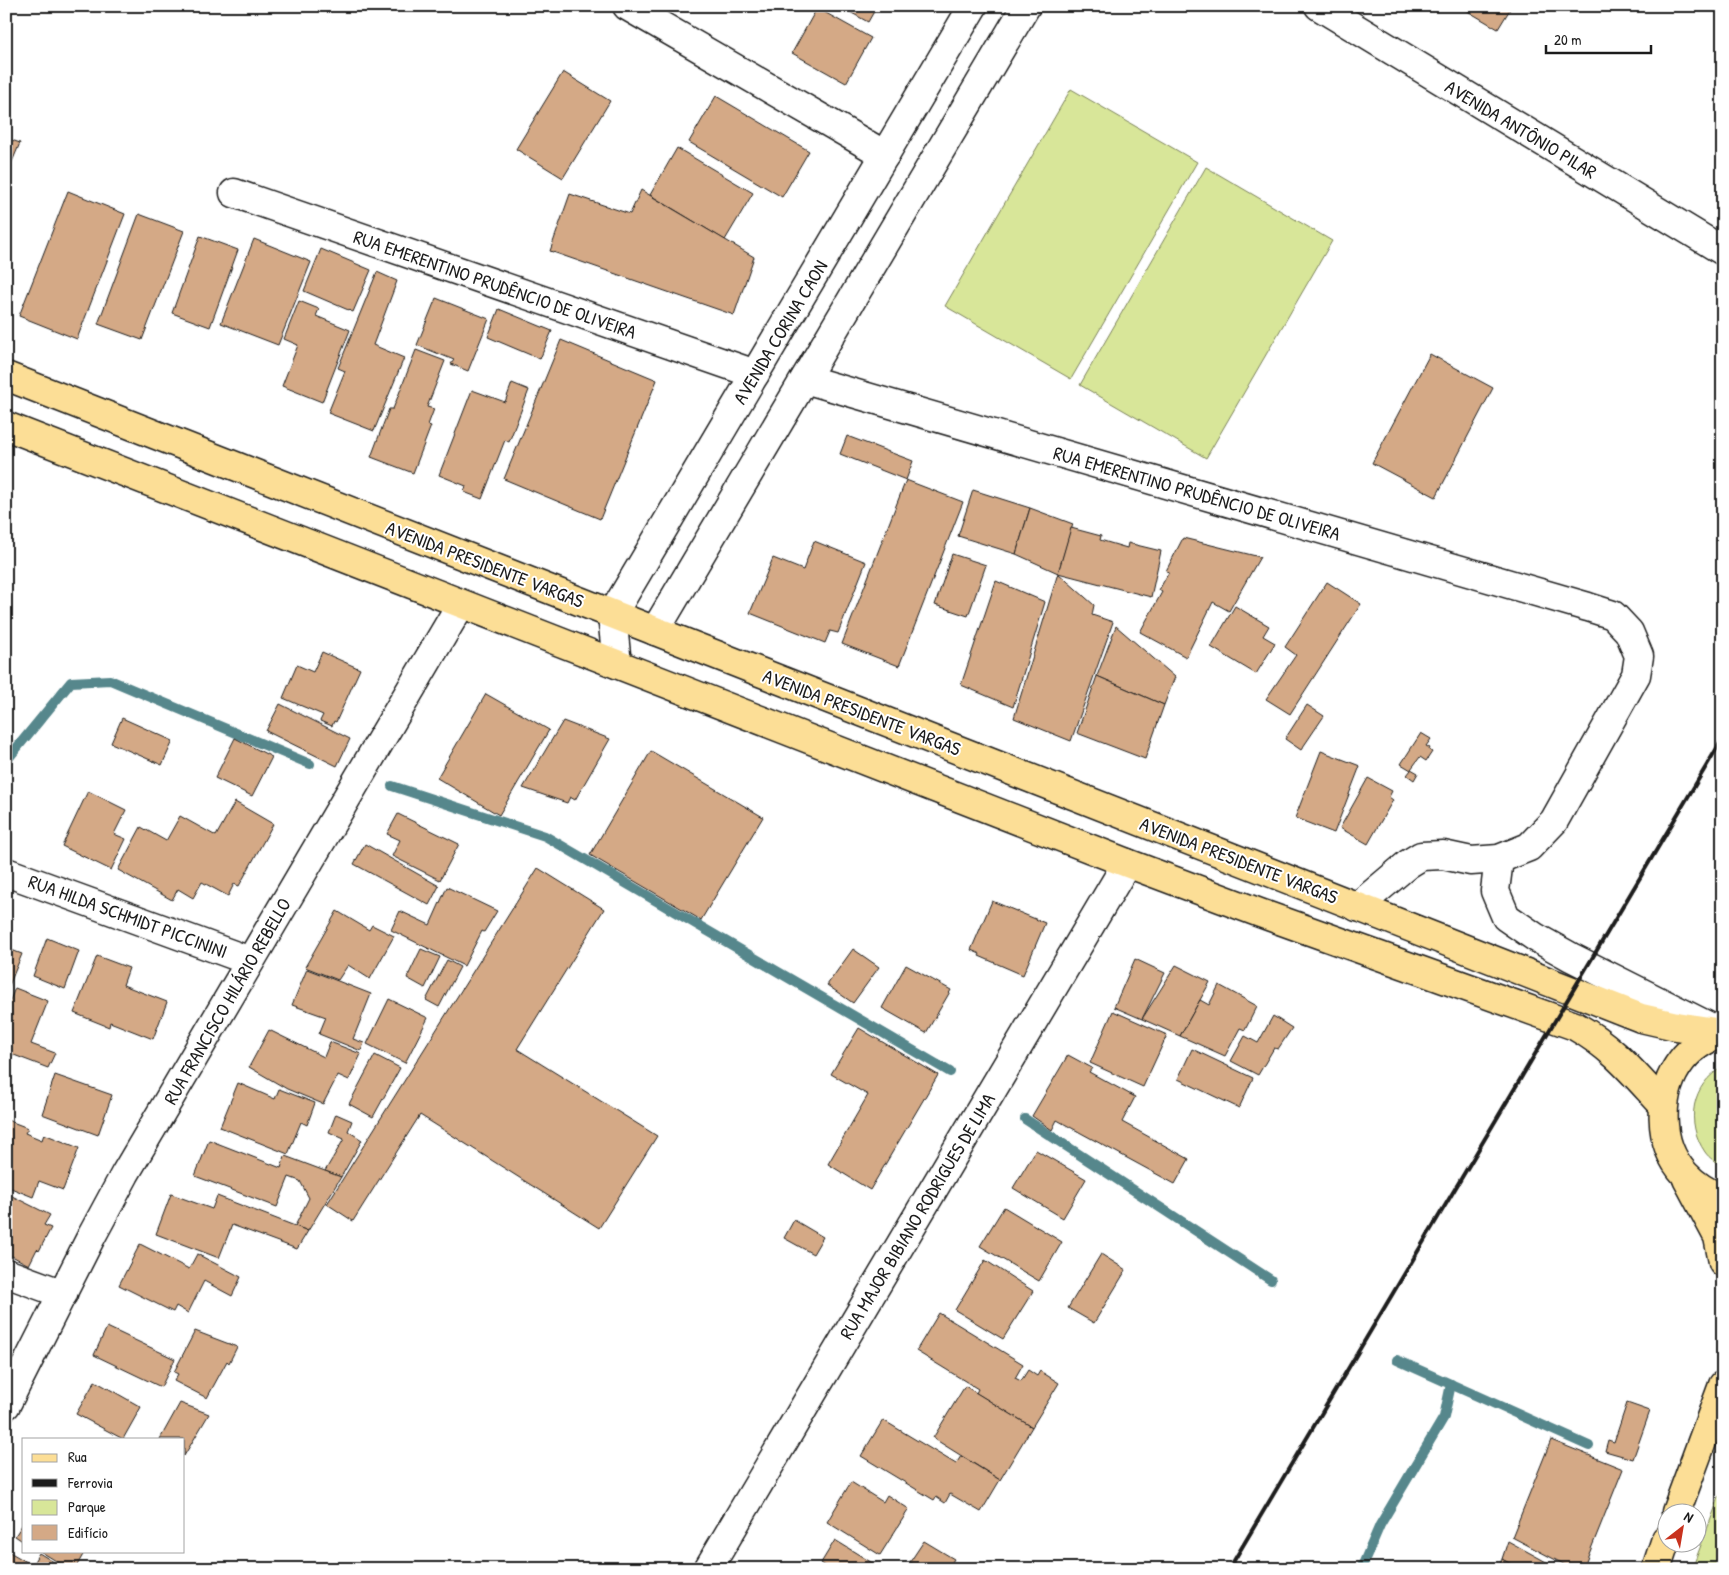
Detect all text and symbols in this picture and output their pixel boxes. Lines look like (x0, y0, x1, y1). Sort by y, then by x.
scale bar (1546, 22, 1652, 54)
text: 20 m (1554, 29, 1581, 50)
street label: AVENIDA ANTÔNIO PILAR (1440, 73, 1602, 185)
street label: RUA EMERENTINO PRUDÊNCIO DE OLIVEIRA (350, 223, 640, 345)
street label: AVENIDA CORINA CAON (727, 255, 833, 409)
street label: RUA EMERENTINO PRUDÊNCIO DE OLIVEIRA (1051, 440, 1343, 546)
street label: AVENIDA PRESIDENTE VARGAS (382, 514, 588, 614)
street label: AVENIDA PRESIDENTE VARGAS (759, 662, 965, 762)
street label: AVENIDA PRESIDENTE VARGAS (1136, 810, 1342, 910)
street label: RUA HILDA SCHMIDT PICCININI (25, 868, 231, 964)
street label: RUA FRANCISCO HILÁRIO REBELLO (157, 893, 297, 1109)
street label: RUA MAJOR BIBIANO RODRIGUES DE LIMA (833, 1088, 1001, 1344)
legend (22, 1438, 185, 1552)
text: Rua (68, 1446, 87, 1467)
text: Ferrovia (67, 1472, 113, 1493)
text: Parque (68, 1496, 106, 1517)
north arrow (1656, 1502, 1706, 1552)
text: N (1681, 1506, 1698, 1527)
text: Edifício (68, 1522, 108, 1543)

